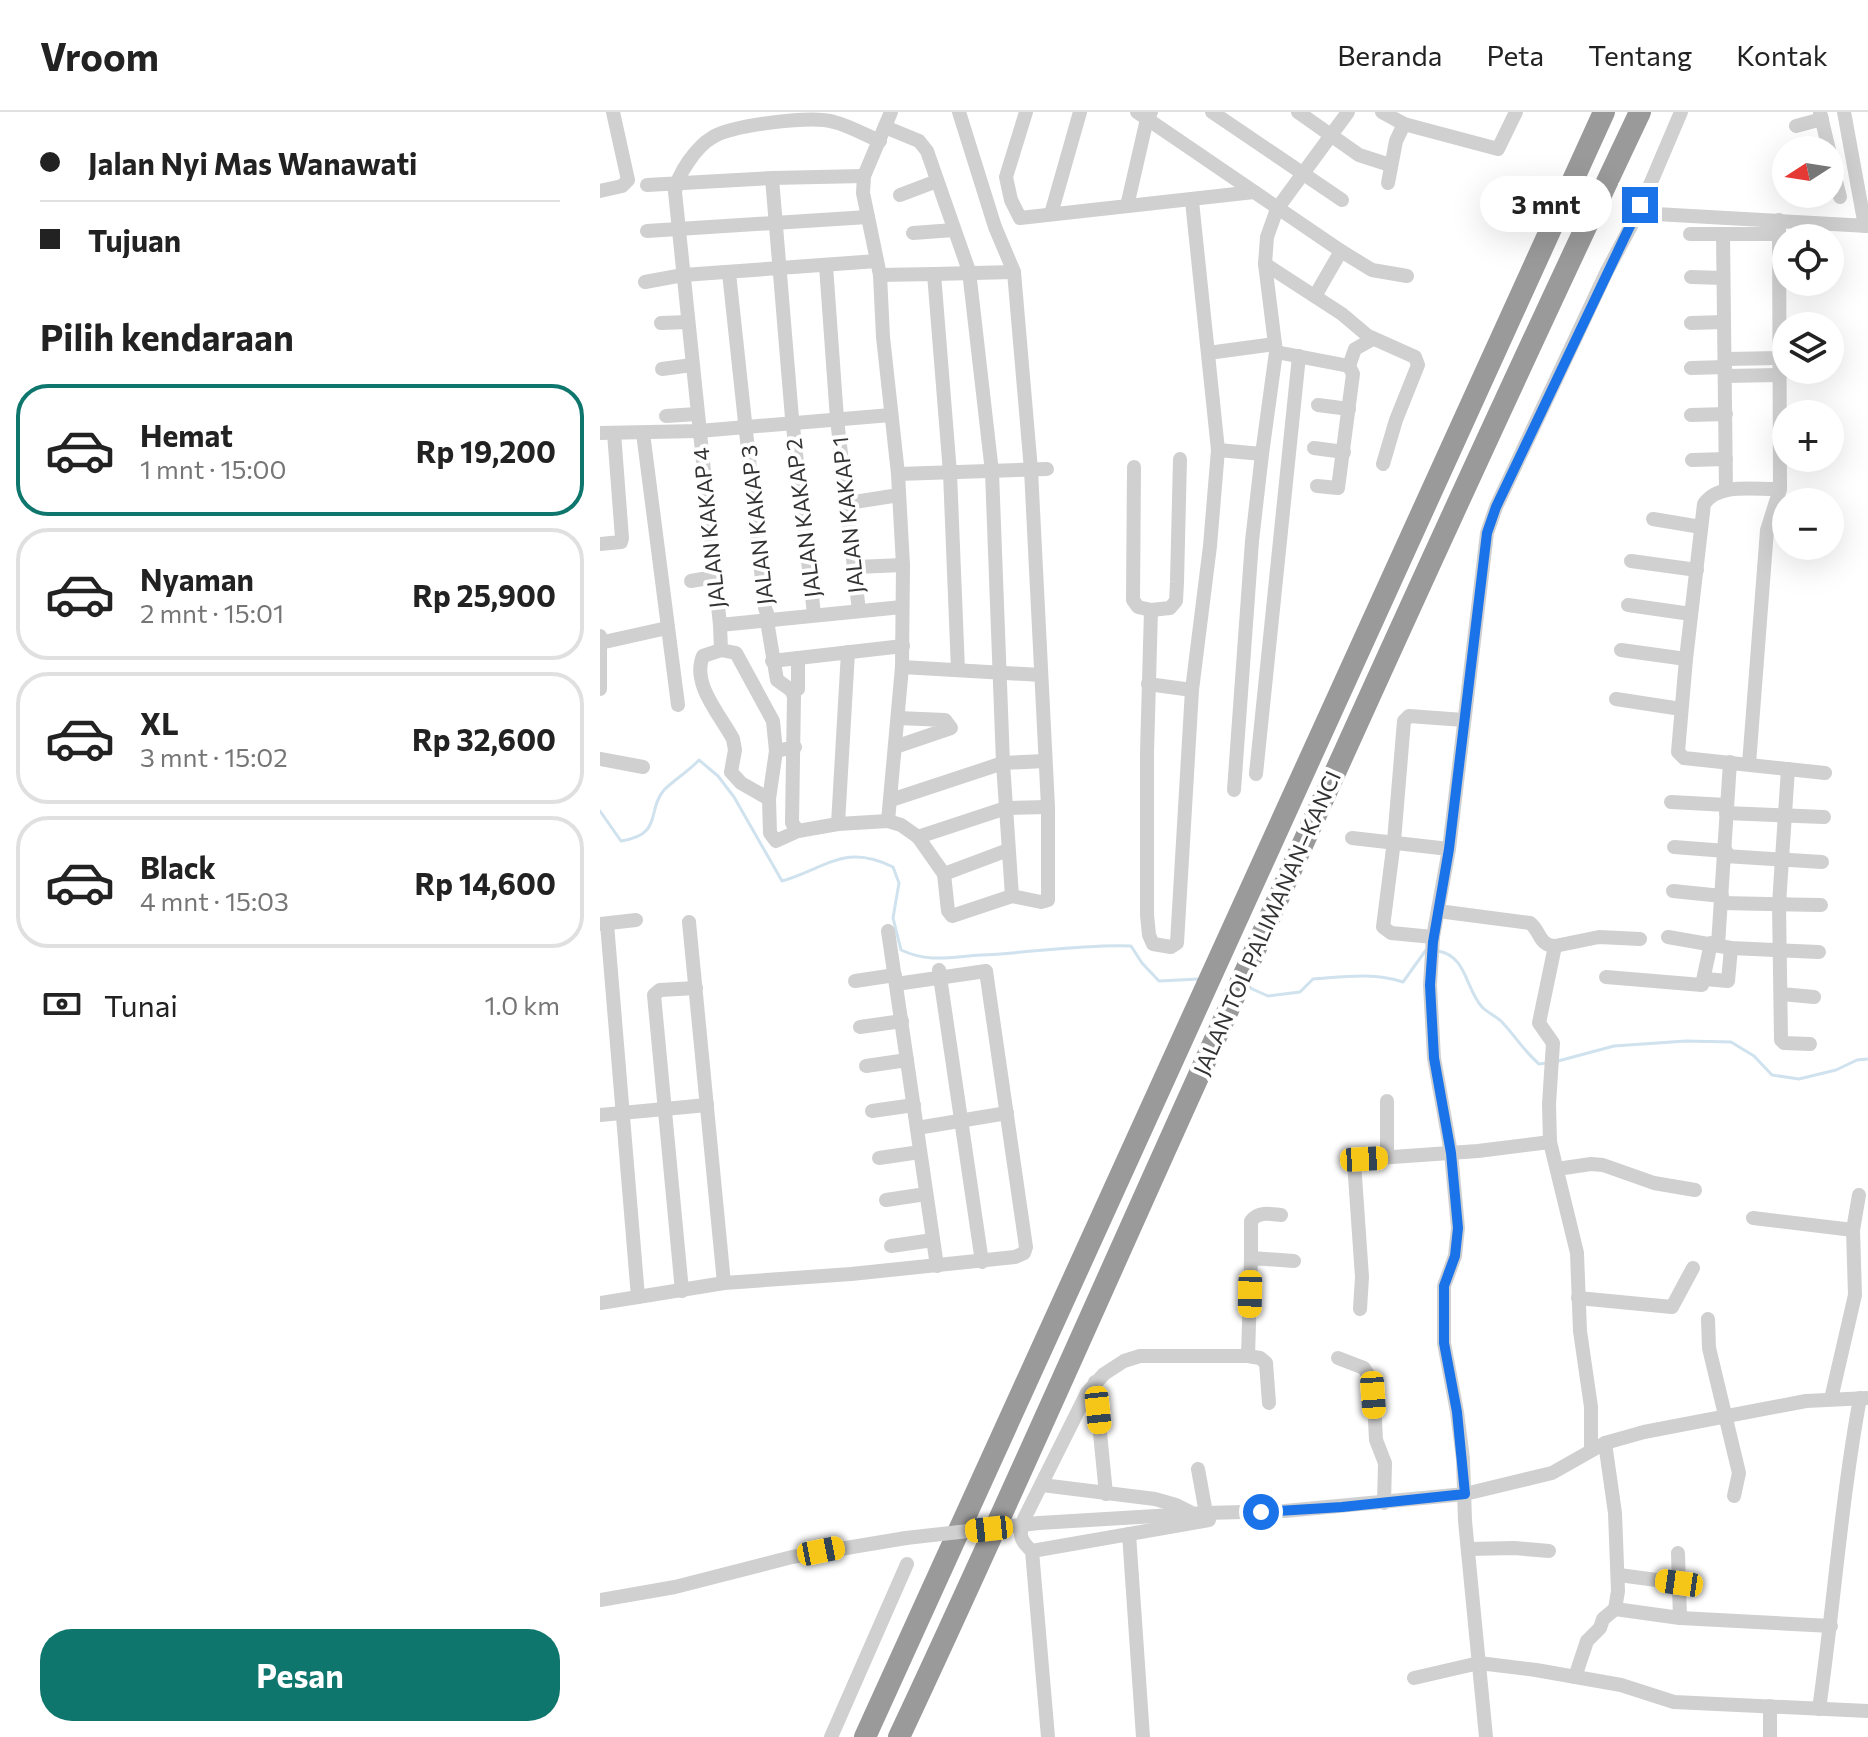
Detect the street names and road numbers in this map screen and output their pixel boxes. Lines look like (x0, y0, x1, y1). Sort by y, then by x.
street label: JALAN KAKAP 1 (826, 435, 869, 595)
street label: JALAN KAKAP 2 (779, 437, 826, 599)
street label: JALAN KAKAP 3 (735, 444, 778, 606)
street label: JALAN KAKAP 4 (687, 446, 730, 610)
street label: JALAN TOL PALIMANAN–KANCI (1187, 766, 1346, 1079)

